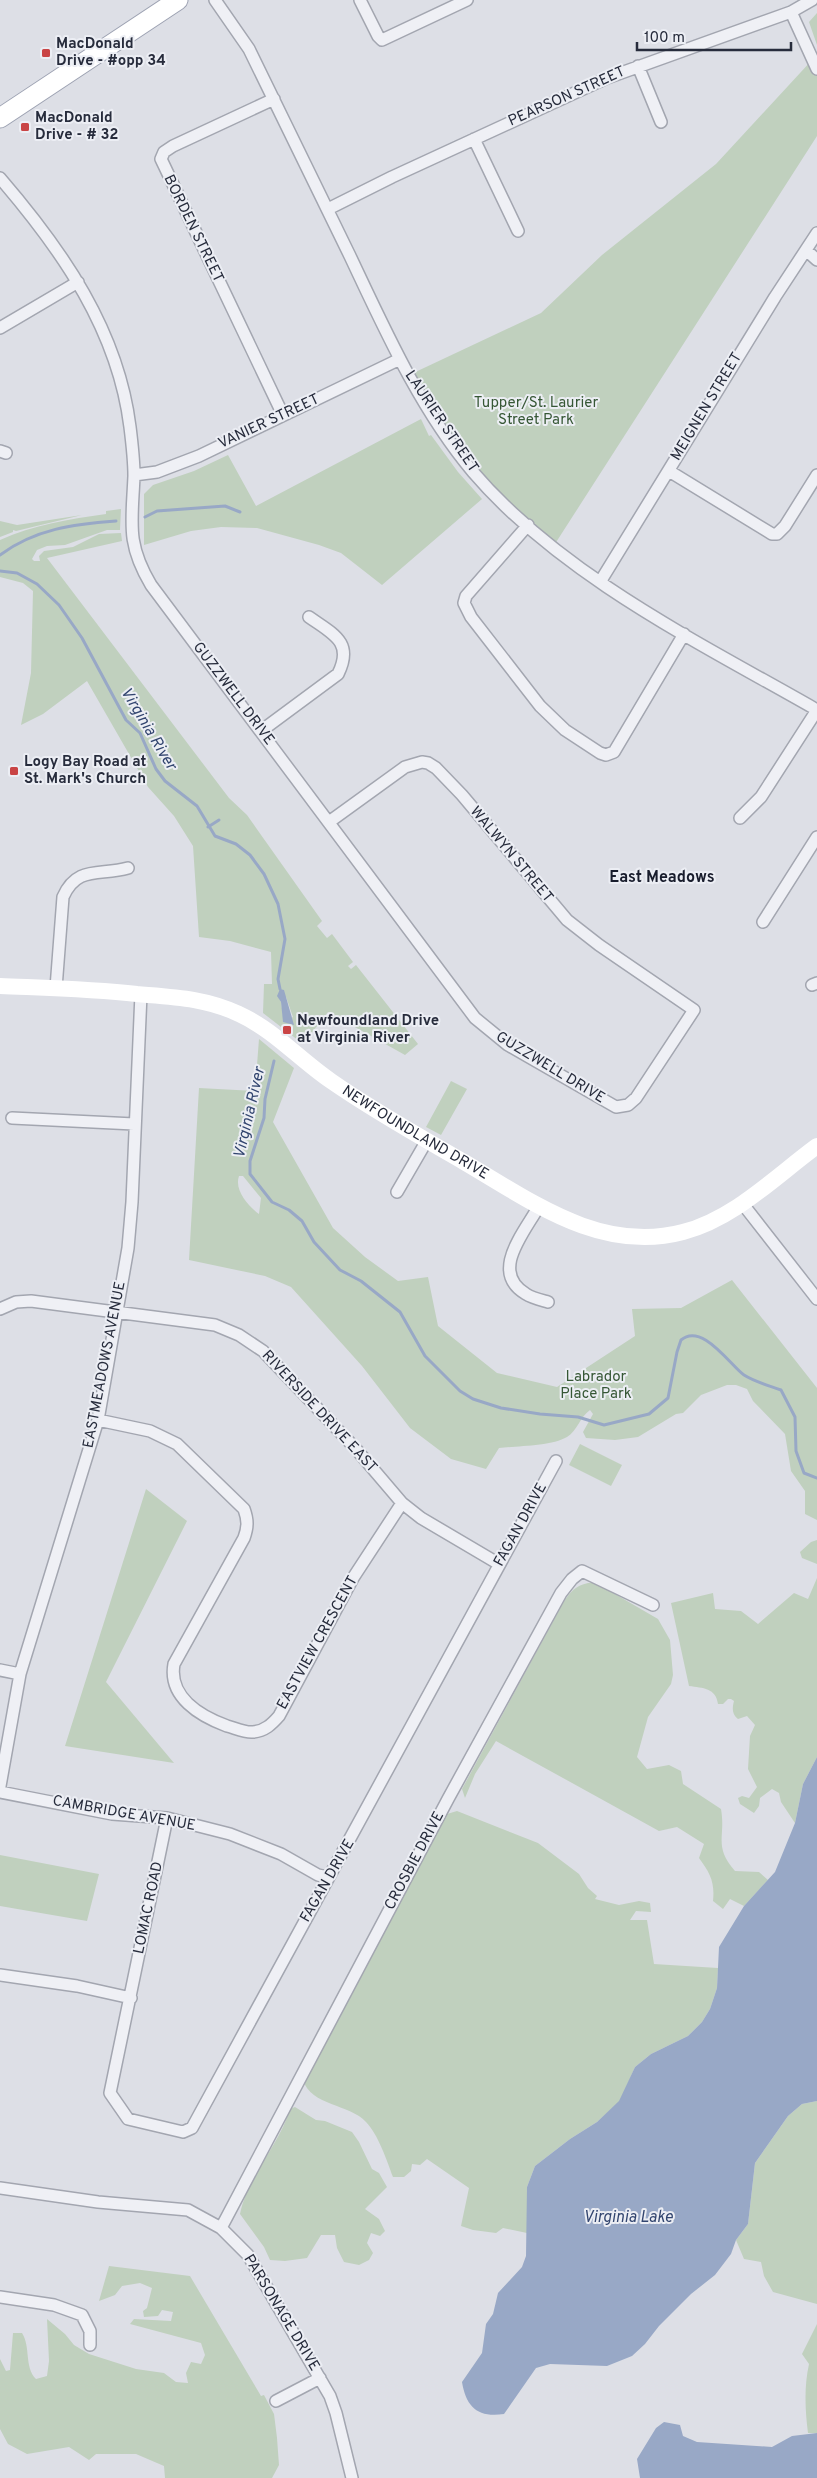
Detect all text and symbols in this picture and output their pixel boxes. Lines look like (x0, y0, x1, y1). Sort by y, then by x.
scale bar (637, 20, 791, 52)
text: 100 m (644, 29, 685, 48)
place label: MacDonald Drive - #opp 34 (56, 35, 166, 71)
marker: MacDonald Drive - #opp 34 (40, 47, 52, 59)
street label: PEARSON STREET (506, 63, 628, 131)
place label: MacDonald Drive - # 32 (35, 109, 118, 145)
marker: MacDonald Drive - # 32 (19, 121, 31, 133)
street label: BORDEN STREET (159, 172, 227, 286)
street label: MEIGNEN STREET (667, 349, 747, 465)
street label: LAURIER STREET (400, 367, 482, 477)
street label: VANIER STREET (215, 390, 323, 454)
park label: Tupper/St. Laurier Street Park (474, 394, 598, 430)
street label: GUZZWELL DRIVE (188, 639, 278, 749)
water label: Virginia River (115, 684, 182, 776)
place label: Logy Bay Road at St. Mark's Church (24, 753, 146, 789)
marker: Logy Bay Road at St. Mark's Church (8, 765, 20, 777)
street label: WALWYN STREET (465, 803, 557, 907)
district label: East Meadows (609, 868, 715, 888)
place label: Newfoundland Drive at Virginia River (297, 1012, 439, 1048)
marker: Newfoundland Drive at Virginia River (281, 1024, 293, 1036)
street label: GUZZWELL DRIVE (492, 1028, 608, 1108)
water label: Virginia River (230, 1064, 271, 1161)
street label: NEWFOUNDLAND DRIVE (338, 1082, 492, 1184)
street label: EASTMEADOWS AVENUE (80, 1280, 130, 1450)
street label: RIVERSIDE DRIVE EAST (257, 1347, 381, 1477)
park label: Labrador Place Park (560, 1368, 632, 1404)
street label: FAGAN DRIVE (490, 1480, 552, 1570)
street label: EASTVIEW CRESCENT (273, 1573, 363, 1713)
street label: CAMBRIDGE AVENUE (51, 1792, 197, 1836)
street label: CROSBIE DRIVE (381, 1809, 449, 1913)
street label: FAGAN DRIVE (297, 1836, 359, 1926)
street label: LOMAC ROAD (130, 1860, 168, 1956)
water label: Virginia Lake (583, 2208, 673, 2228)
street label: PARSONAGE DRIVE (239, 2251, 323, 2375)

